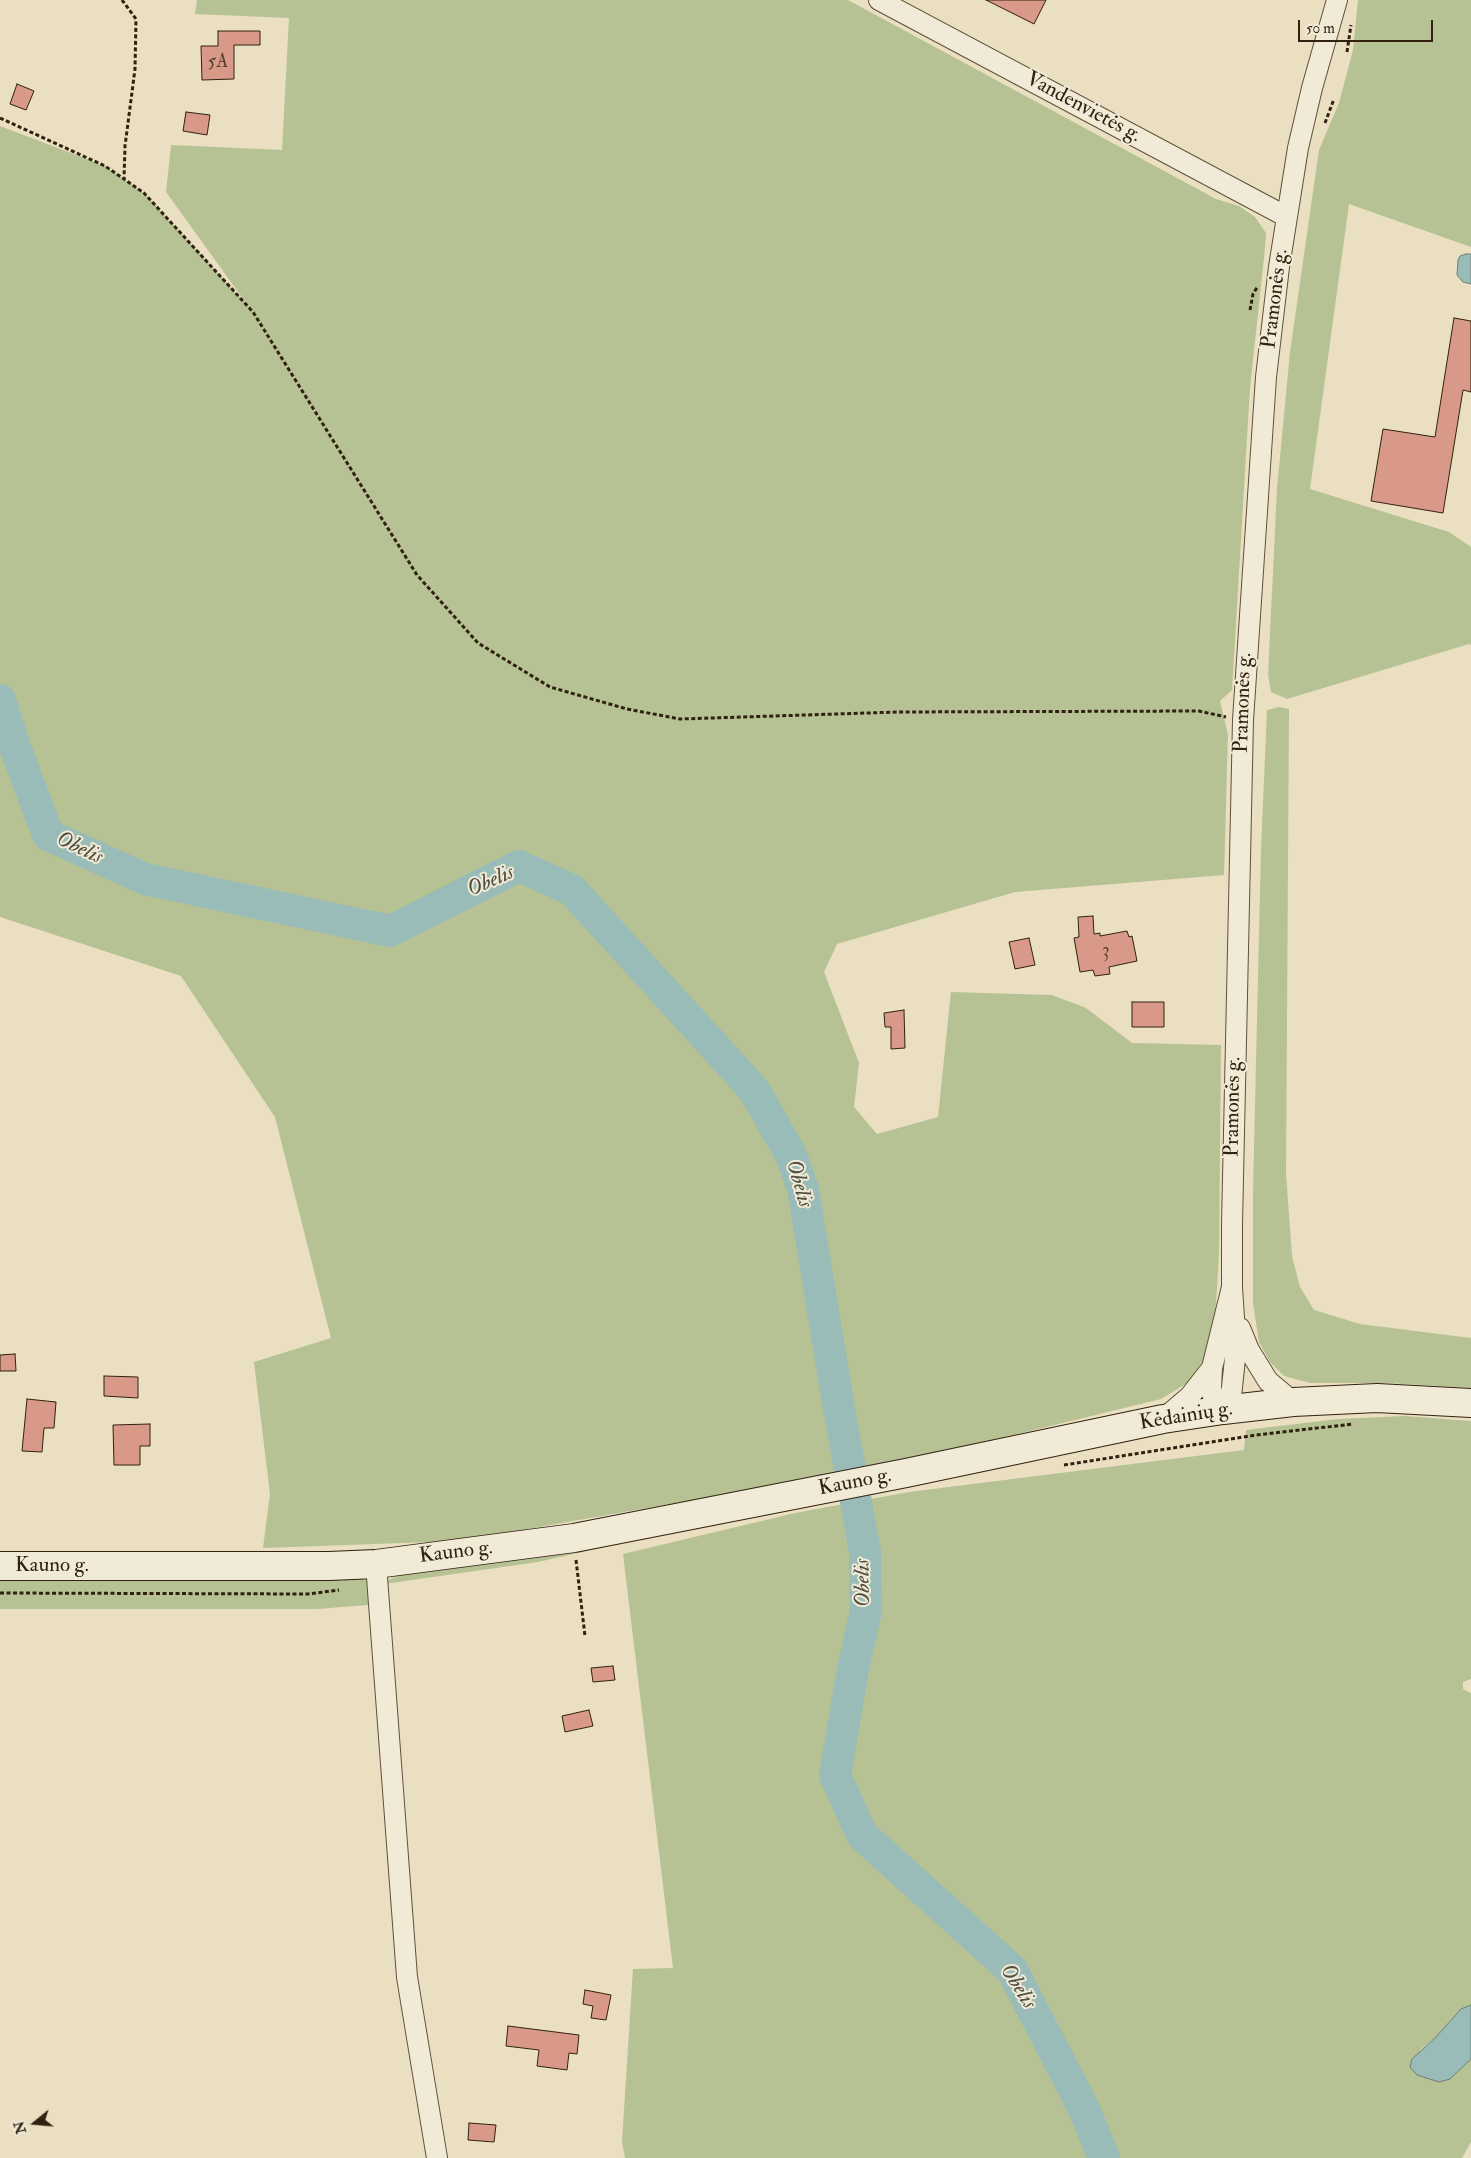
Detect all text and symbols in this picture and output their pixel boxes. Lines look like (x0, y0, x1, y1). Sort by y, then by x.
scale bar (1301, 10, 1436, 42)
text: 50 m (1306, 19, 1335, 38)
house number: 5A (208, 52, 228, 74)
street label: Vandenvietės g. (1021, 67, 1145, 149)
street label: Pramonės g. (1257, 248, 1295, 350)
street label: Pramonės g. (1230, 652, 1258, 754)
water label: Obelis (51, 827, 107, 871)
water label: Obelis (463, 860, 519, 904)
house number: 3 (1102, 941, 1110, 963)
street label: Pramonės g. (1221, 1057, 1247, 1157)
water label: Obelis (778, 1157, 818, 1211)
street label: Kėdainių g. (1138, 1397, 1234, 1437)
street label: Kauno g. (816, 1464, 894, 1502)
street label: Kauno g. (418, 1536, 494, 1570)
street label: Kauno g. (15, 1553, 89, 1579)
water label: Obelis (850, 1558, 878, 1608)
water label: Obelis (993, 1959, 1041, 2015)
north arrow (10, 2098, 60, 2148)
text: N (10, 2119, 30, 2136)

